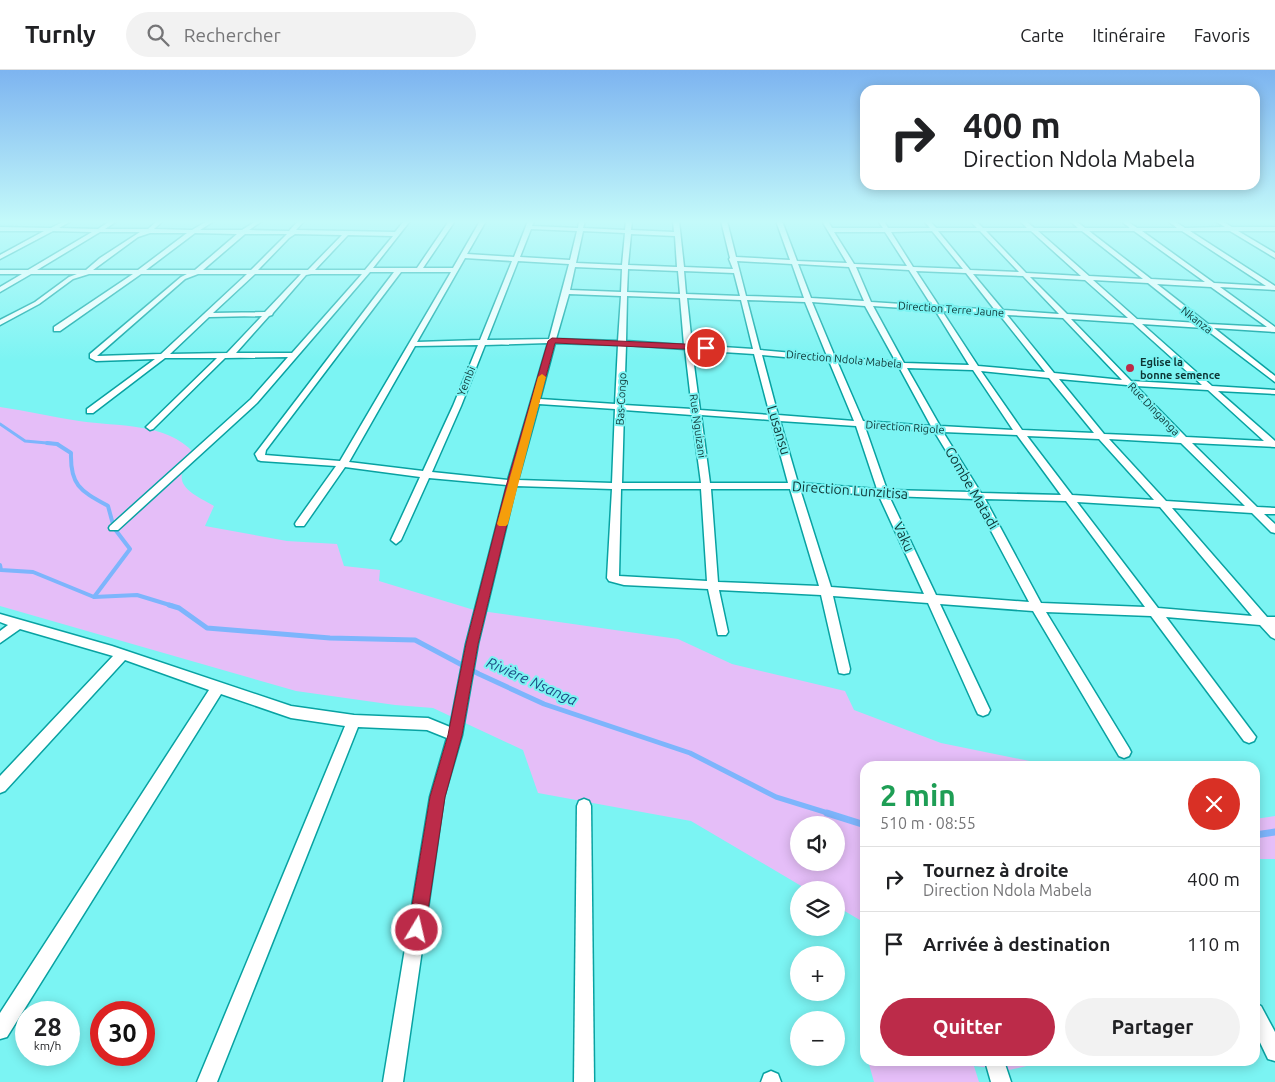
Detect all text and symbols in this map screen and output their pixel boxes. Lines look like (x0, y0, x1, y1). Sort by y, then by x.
search box (126, 12, 476, 57)
text: Turnly (25, 21, 96, 48)
icon: search (144, 21, 172, 49)
text: Rechercher (184, 24, 281, 46)
text: Carte (1020, 25, 1064, 45)
text: Itinéraire (1092, 25, 1166, 45)
text: Favoris (1194, 25, 1250, 45)
icon: right (880, 105, 945, 170)
text: 400 m (963, 105, 1061, 145)
text: Direction Ndola Mabela (963, 146, 1195, 171)
street label: Direction Terre Jaune (898, 299, 1004, 319)
street label: Nkanza (1179, 304, 1215, 336)
pin (685, 327, 727, 369)
icon: arrive (692, 334, 720, 362)
street label: Direction Ndola Mabela (786, 348, 902, 370)
place label: Eglise la bonne semence (1140, 356, 1220, 381)
marker: Eglise la bonne semence (1124, 362, 1136, 374)
street label: Yembi (455, 365, 477, 397)
street label: Bas-Congo (614, 372, 628, 426)
street label: Rue Dinganga (1126, 380, 1182, 438)
street label: Rue Nguizani (688, 393, 708, 459)
street label: Lusansu (764, 404, 794, 456)
street label: Direction Rigole (865, 418, 945, 436)
street label: Gombe Matadi (942, 444, 1002, 532)
street label: Direction Lunzitisa (791, 478, 909, 502)
street label: Vaku (890, 520, 918, 554)
water label: Rivière Nsanga (484, 653, 580, 709)
text: 2 min (880, 778, 956, 812)
button: close (1188, 778, 1240, 830)
text: 510 m · 08:55 (880, 814, 976, 832)
map controls (790, 816, 845, 1066)
button: sound (790, 816, 845, 871)
text: Tournez à droite (923, 859, 1069, 881)
icon: right (880, 865, 908, 893)
text: 400 m (1187, 868, 1240, 890)
button: layers (790, 881, 845, 936)
text: Direction Ndola Mabela (923, 881, 1092, 899)
position arrow (390, 903, 442, 955)
icon: arrive (880, 930, 908, 958)
text: Arrivée à destination (923, 933, 1110, 955)
text: 110 m (1187, 933, 1240, 955)
button: + (790, 946, 845, 1001)
button: Quitter (880, 998, 1055, 1056)
button: Partager (1065, 998, 1240, 1056)
speed limit sign: 30 (90, 1001, 155, 1066)
button: − (790, 1011, 845, 1066)
text: 28 (33, 1013, 62, 1041)
text: km/h (34, 1039, 61, 1052)

